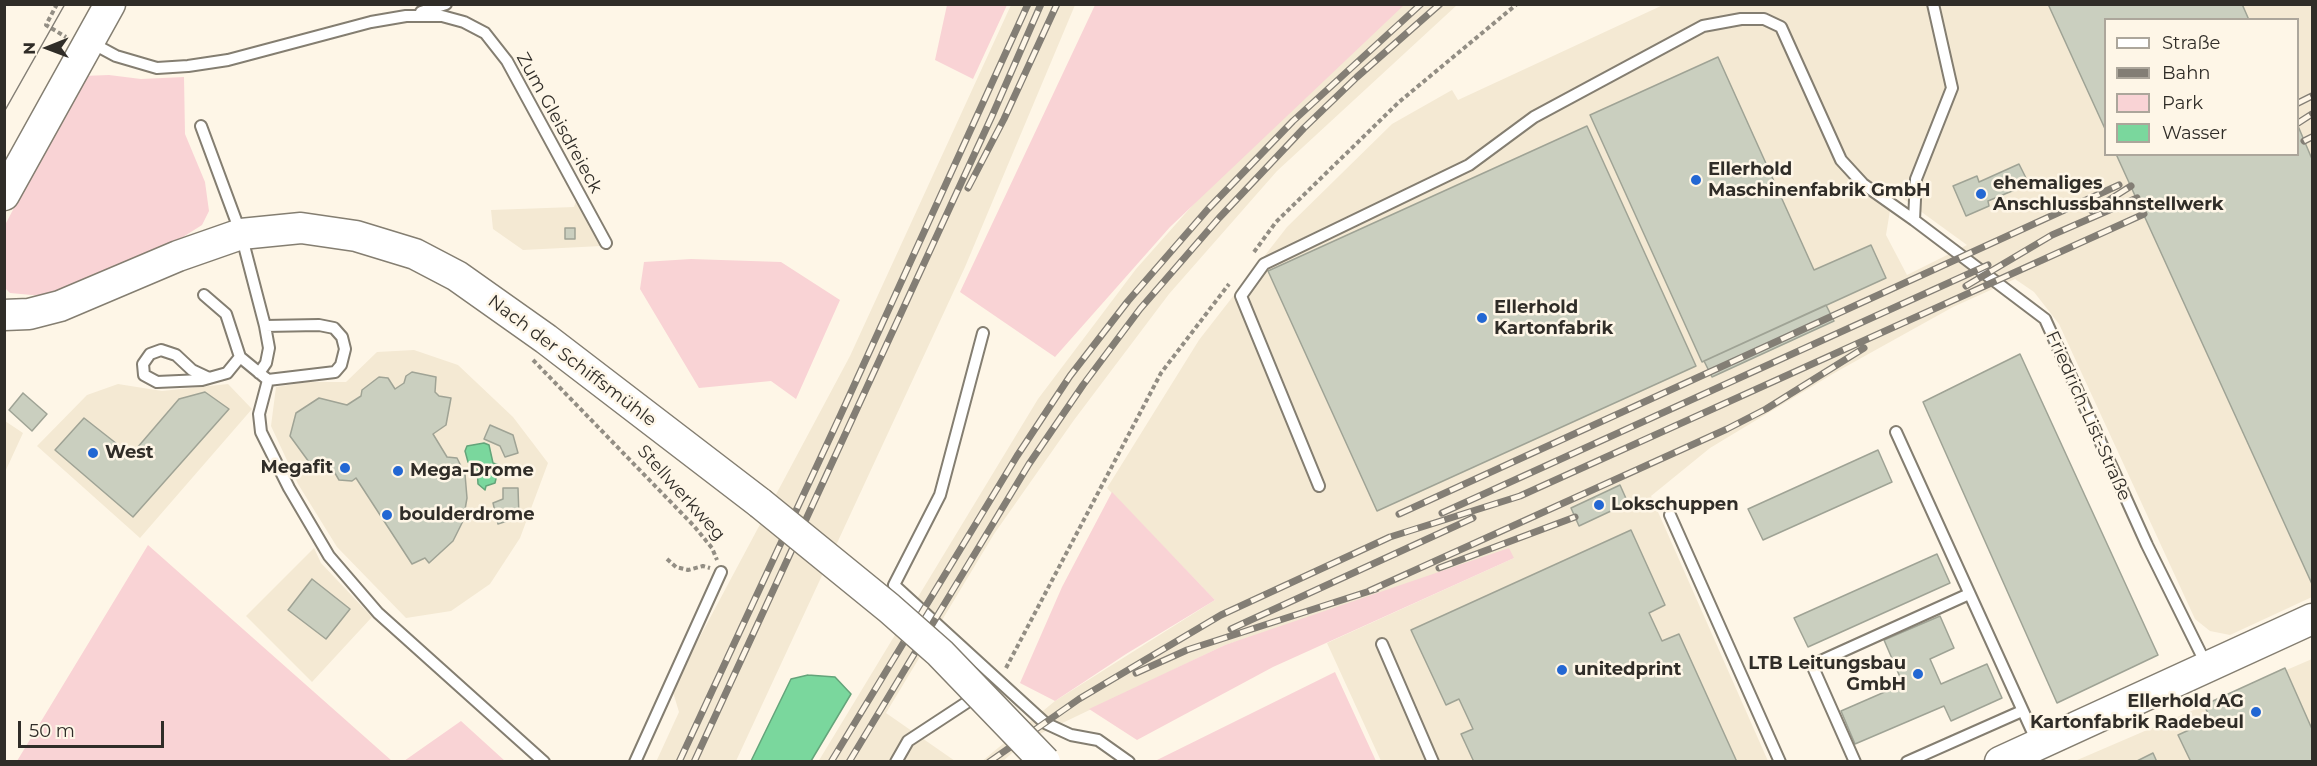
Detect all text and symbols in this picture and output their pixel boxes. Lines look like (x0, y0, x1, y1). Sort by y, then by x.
north arrow (18, 18, 78, 78)
legend (2104, 18, 2299, 156)
text: Straße (2162, 32, 2220, 54)
text: N (20, 42, 39, 55)
street label: Zum Gleisdreieck (511, 49, 607, 197)
text: Bahn (2162, 62, 2211, 84)
text: Park (2162, 92, 2203, 114)
text: Wasser (2162, 122, 2227, 144)
place label: Ellerhold Maschinenfabrik GmbH (1708, 159, 1931, 201)
marker: Ellerhold Maschinenfabrik GmbH (1689, 173, 1703, 187)
place label: ehemaliges Anschlussbahnstellwerk (1993, 173, 2224, 216)
marker: ehemaliges Anschlussbahnstellwerk (1974, 187, 1988, 201)
street label: Nach der Schiffsmühle (484, 291, 660, 431)
place label: Ellerhold Kartonfabrik (1494, 297, 1613, 340)
marker: Ellerhold Kartonfabrik (1475, 311, 1489, 325)
street label: Friedrich-List-Straße (2041, 328, 2135, 504)
street label: Stellwerkweg (632, 441, 730, 545)
place label: West (105, 442, 154, 464)
marker: West (86, 446, 100, 460)
place label: Megafit (260, 457, 333, 479)
place label: Mega-Drome (410, 460, 534, 482)
marker: Megafit (338, 461, 352, 475)
marker: Mega-Drome (391, 464, 405, 478)
place label: Lokschuppen (1611, 494, 1739, 516)
marker: Lokschuppen (1592, 498, 1606, 512)
place label: boulderdrome (399, 504, 535, 526)
marker: boulderdrome (380, 508, 394, 522)
place label: LTB Leitungsbau GmbH (1748, 653, 1906, 696)
place label: unitedprint (1574, 659, 1681, 681)
marker: unitedprint (1555, 663, 1569, 677)
marker: LTB Leitungsbau GmbH (1911, 667, 1925, 681)
place label: Ellerhold AG Kartonfabrik Radebeul (2030, 691, 2244, 734)
marker: Ellerhold AG Kartonfabrik Radebeul (2249, 705, 2263, 719)
scale bar (21, 709, 166, 747)
text: 50 m (29, 720, 75, 742)

